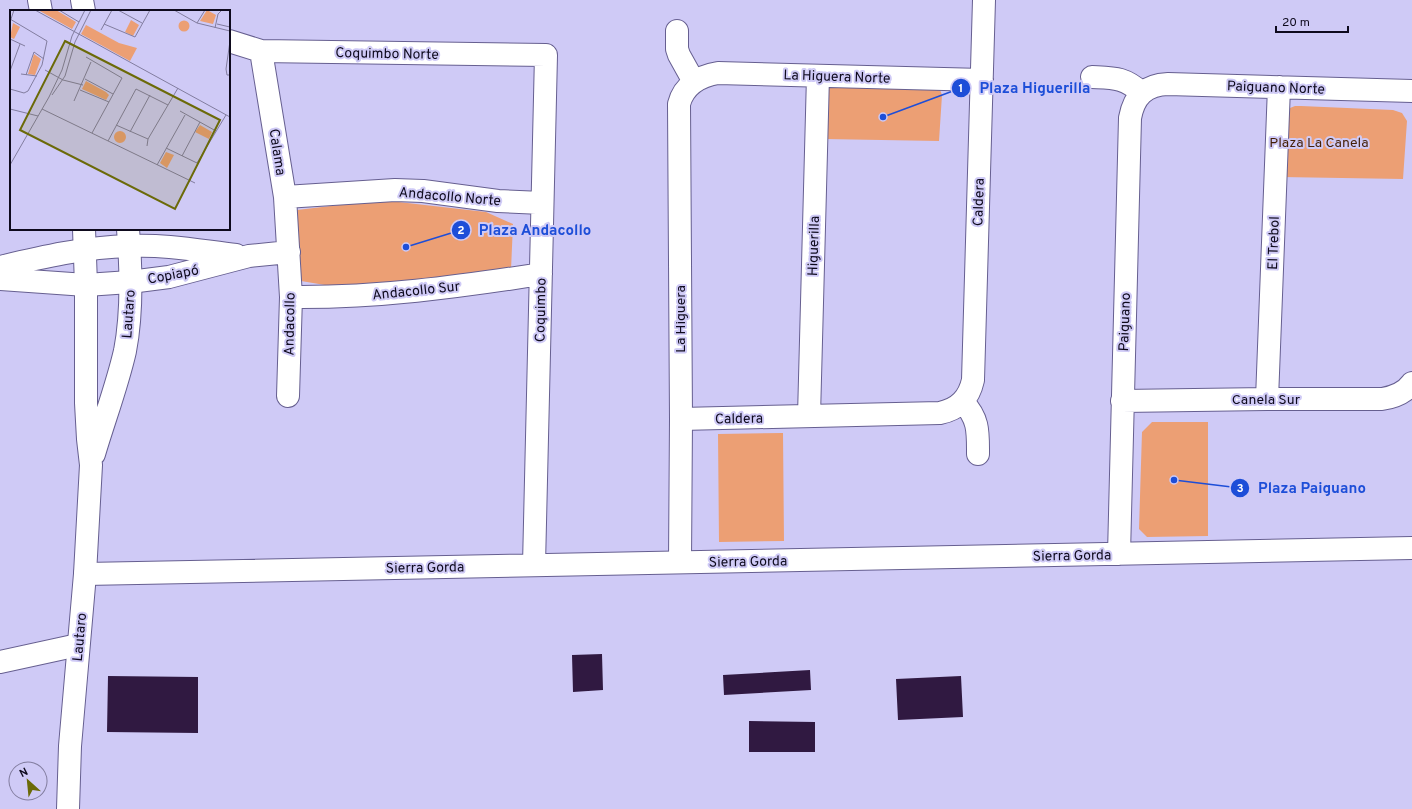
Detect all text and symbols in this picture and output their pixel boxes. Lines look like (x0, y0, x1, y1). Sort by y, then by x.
scale bar (1276, 8, 1348, 34)
inset map (10, 10, 230, 230)
text: 20 m (1282, 15, 1310, 31)
street label: Coquimbo Norte (335, 45, 439, 64)
street label: La Higuera Norte (783, 67, 891, 88)
callout: Plaza Higuerilla (951, 74, 1098, 101)
street label: Paiguano Norte (1227, 78, 1325, 99)
text: Plaza Higuerilla (980, 80, 1090, 99)
text: 1 (959, 81, 963, 97)
street label: Calama (264, 128, 289, 177)
park label: Plaza La Canela (1269, 135, 1369, 152)
street label: Caldera (970, 178, 989, 226)
street label: Andacollo Norte (398, 185, 502, 210)
street label: Higuerilla (805, 216, 824, 277)
street label: El Trebol (1265, 216, 1284, 270)
callout: Plaza Andacollo (451, 217, 600, 244)
text: Plaza Andacollo (479, 222, 591, 241)
text: 2 (457, 223, 465, 239)
street label: Copiapó (146, 262, 201, 289)
street label: Andacollo Sur (371, 278, 461, 305)
street label: Coquimbo (532, 278, 551, 342)
street label: La Higuera (673, 285, 690, 353)
street label: Lautaro (119, 289, 140, 339)
street label: Andacollo (281, 292, 300, 356)
street label: Paiguano (1116, 292, 1135, 352)
street label: Canela Sur (1232, 392, 1301, 409)
street label: Caldera (715, 411, 763, 428)
callout: Plaza Paiguano (1230, 475, 1374, 502)
text: Plaza Paiguano (1258, 480, 1366, 499)
text: 3 (1236, 481, 1244, 497)
street label: Sierra Gorda (1033, 547, 1111, 566)
street label: Sierra Gorda (709, 553, 787, 572)
street label: Sierra Gorda (386, 559, 464, 578)
street label: Lautaro (70, 612, 91, 662)
north arrow (8, 761, 48, 801)
text: N (17, 765, 31, 781)

